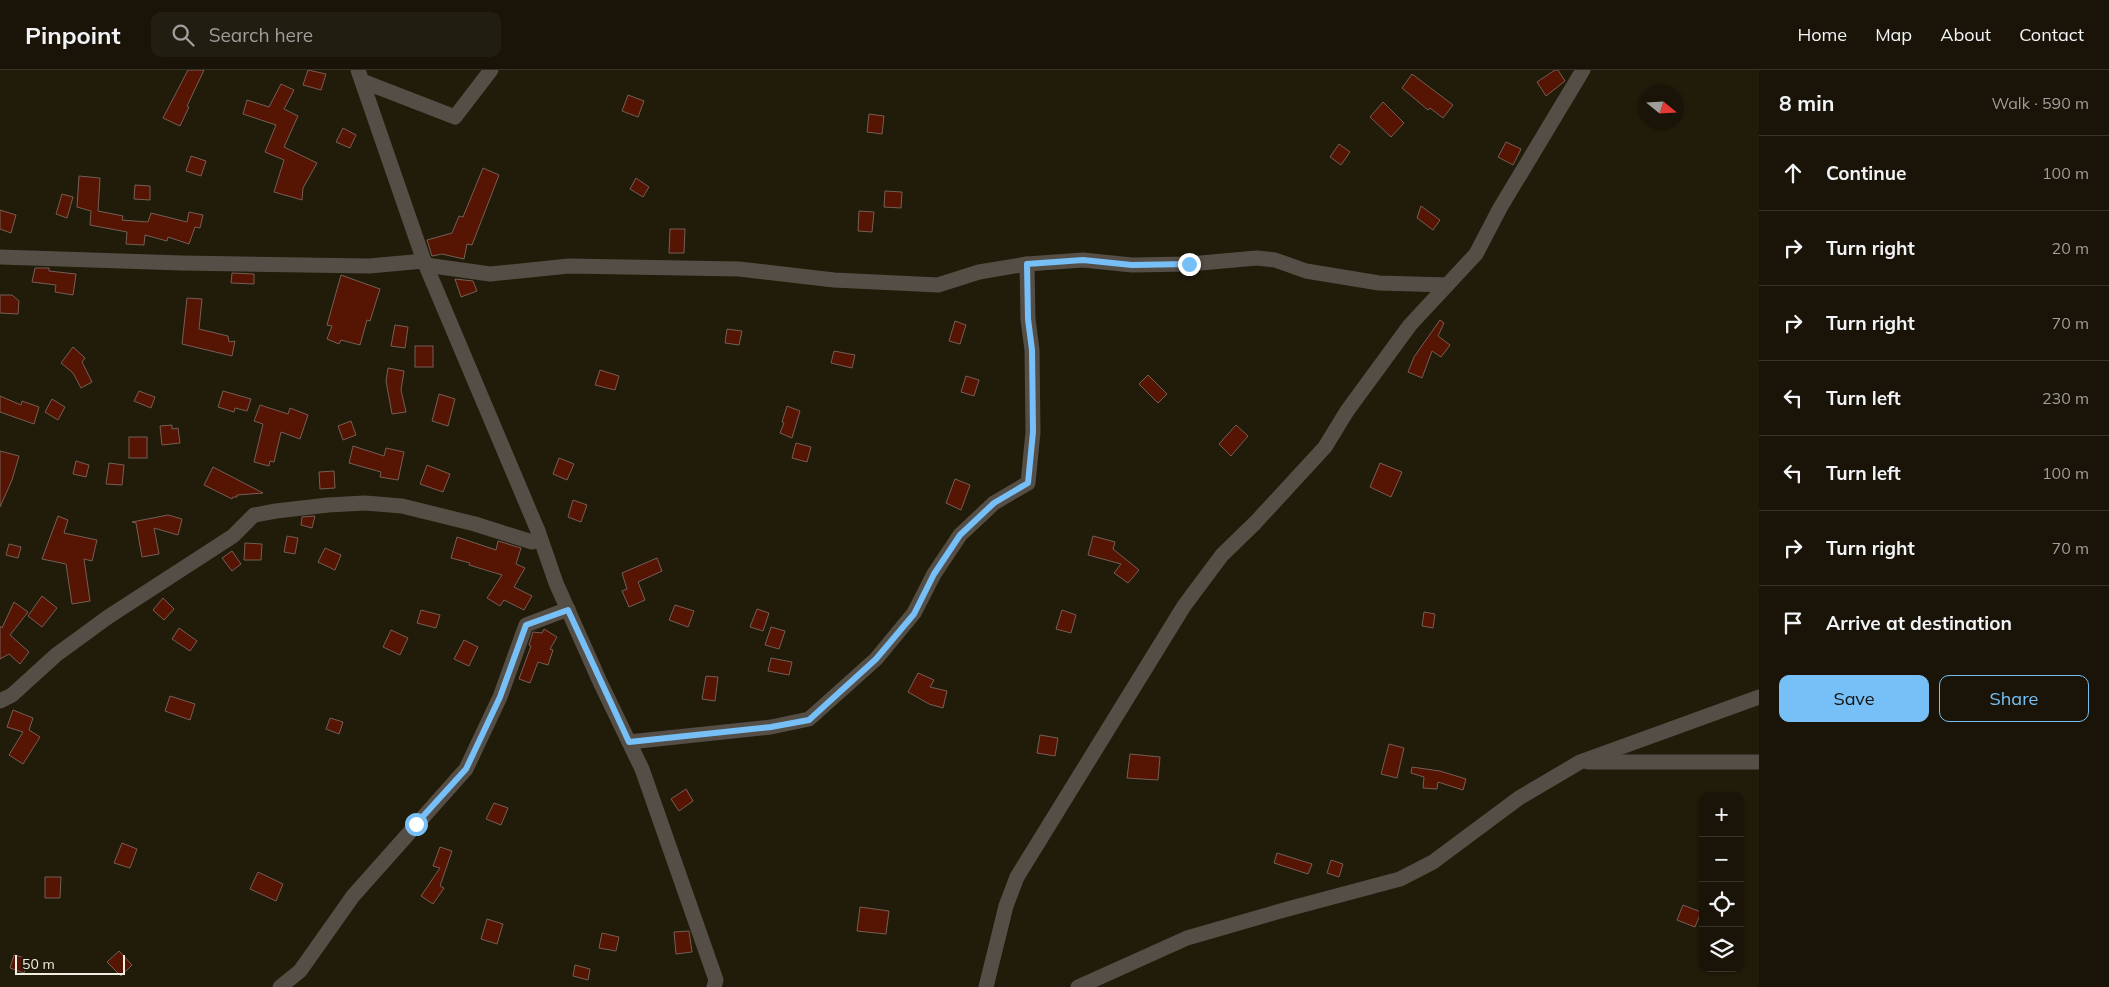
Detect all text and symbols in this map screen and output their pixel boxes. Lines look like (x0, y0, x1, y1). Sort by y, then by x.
search box (151, 12, 501, 57)
text: Pinpoint (25, 20, 121, 50)
icon: search (169, 21, 197, 49)
text: Search here (209, 23, 313, 47)
text: Home (1797, 23, 1847, 46)
text: Map (1875, 23, 1912, 46)
text: About (1940, 23, 1991, 46)
text: Contact (2019, 23, 2084, 46)
north arrow (1639, 85, 1684, 130)
text: 8 min (1779, 90, 1834, 116)
text: Walk · 590 m (1991, 93, 2089, 113)
icon: ahead (1779, 159, 1807, 187)
text: Continue (1826, 161, 1906, 185)
text: 100 m (2042, 163, 2089, 183)
icon: right (1779, 234, 1807, 262)
text: Turn right (1826, 236, 1915, 260)
text: 20 m (2052, 238, 2089, 258)
route end (1178, 253, 1201, 276)
icon: right (1779, 309, 1807, 337)
text: Turn right (1826, 311, 1915, 335)
text: 70 m (2052, 313, 2089, 333)
icon: left (1779, 384, 1807, 412)
text: Turn left (1826, 386, 1901, 410)
text: 230 m (2042, 388, 2089, 408)
icon: left (1779, 459, 1807, 487)
text: Turn left (1826, 461, 1901, 485)
text: 100 m (2042, 463, 2089, 483)
icon: right (1779, 534, 1807, 562)
text: Turn right (1826, 536, 1915, 560)
text: 70 m (2052, 538, 2089, 558)
icon: arrive (1779, 609, 1807, 637)
text: Arrive at destination (1826, 611, 2012, 635)
button: Save (1779, 675, 1929, 722)
button: Share (1939, 675, 2089, 722)
map controls (1699, 792, 1744, 972)
button: + (1699, 792, 1744, 837)
route start (405, 813, 428, 836)
button: − (1699, 837, 1744, 882)
button: locate (1699, 882, 1744, 927)
button: layers (1699, 927, 1744, 972)
scale bar (15, 952, 125, 975)
text: 50 m (22, 955, 55, 973)

